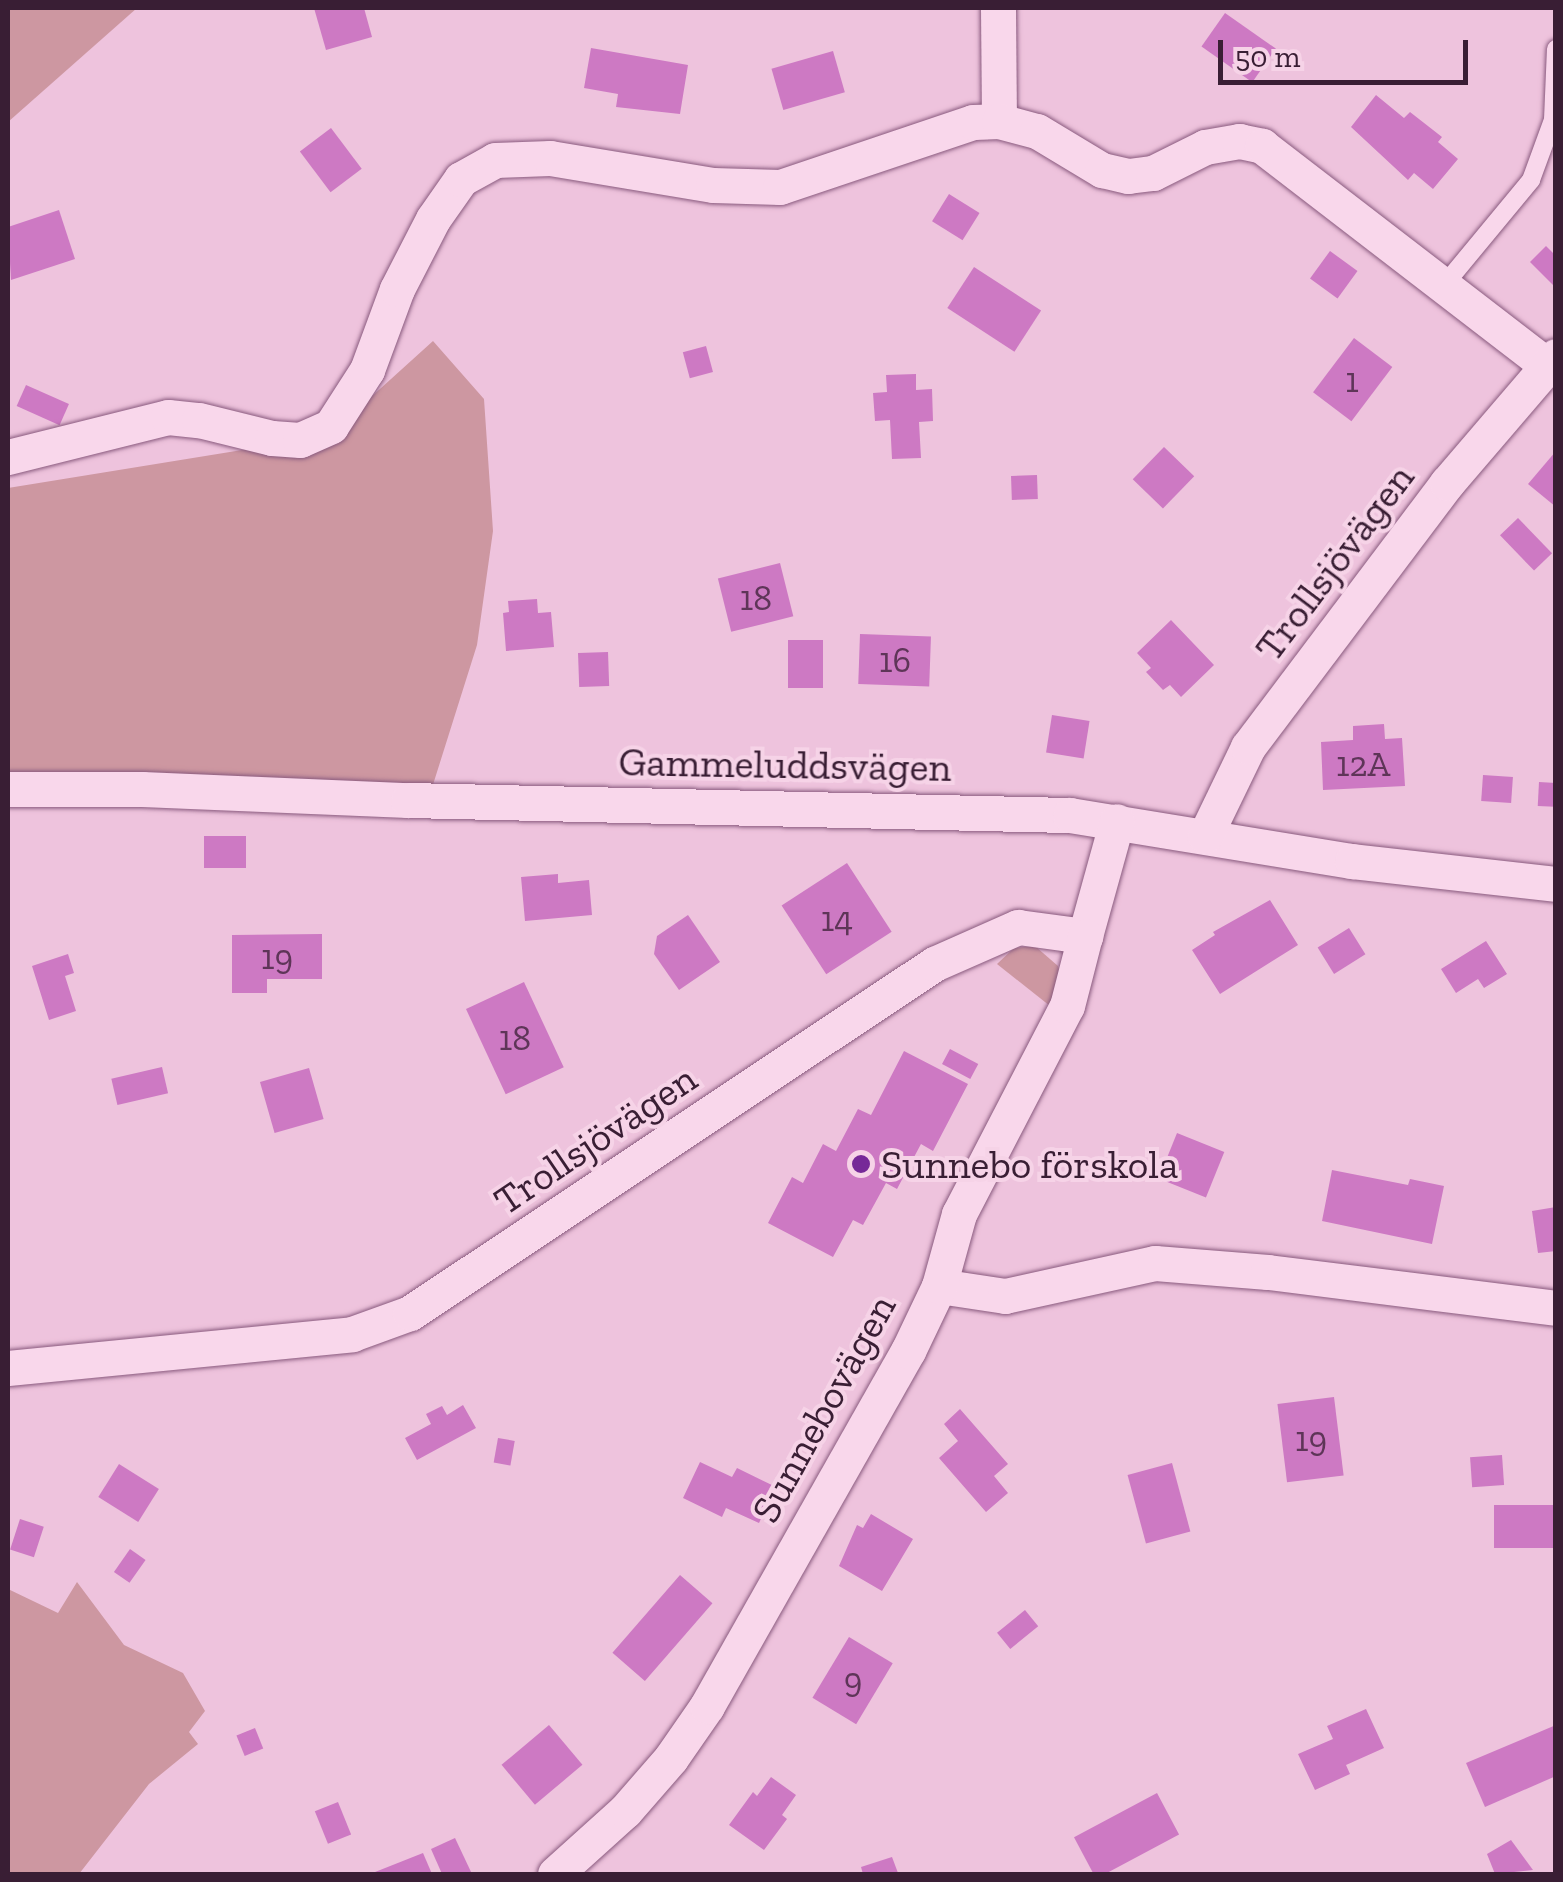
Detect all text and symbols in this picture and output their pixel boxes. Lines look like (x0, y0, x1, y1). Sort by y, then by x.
scale bar (1223, 20, 1473, 82)
text: 50 m (1235, 39, 1300, 75)
house number: 1 (1345, 359, 1359, 401)
street label: Trollsjövägen (1245, 454, 1423, 670)
house number: 18 (740, 577, 772, 619)
house number: 16 (879, 639, 911, 681)
street label: Gammeluddsvägen (618, 737, 952, 791)
house number: 12A (1336, 743, 1390, 785)
house number: 14 (821, 898, 853, 940)
house number: 19 (261, 936, 293, 978)
house number: 18 (499, 1017, 531, 1059)
street label: Trollsjövägen (485, 1054, 705, 1224)
place label: Sunnebo förskola (881, 1140, 1178, 1188)
marker: Sunnebo förskola (850, 1153, 872, 1175)
street label: Sunnebovägen (741, 1286, 905, 1530)
house number: 19 (1295, 1418, 1327, 1460)
house number: 9 (844, 1659, 862, 1701)

